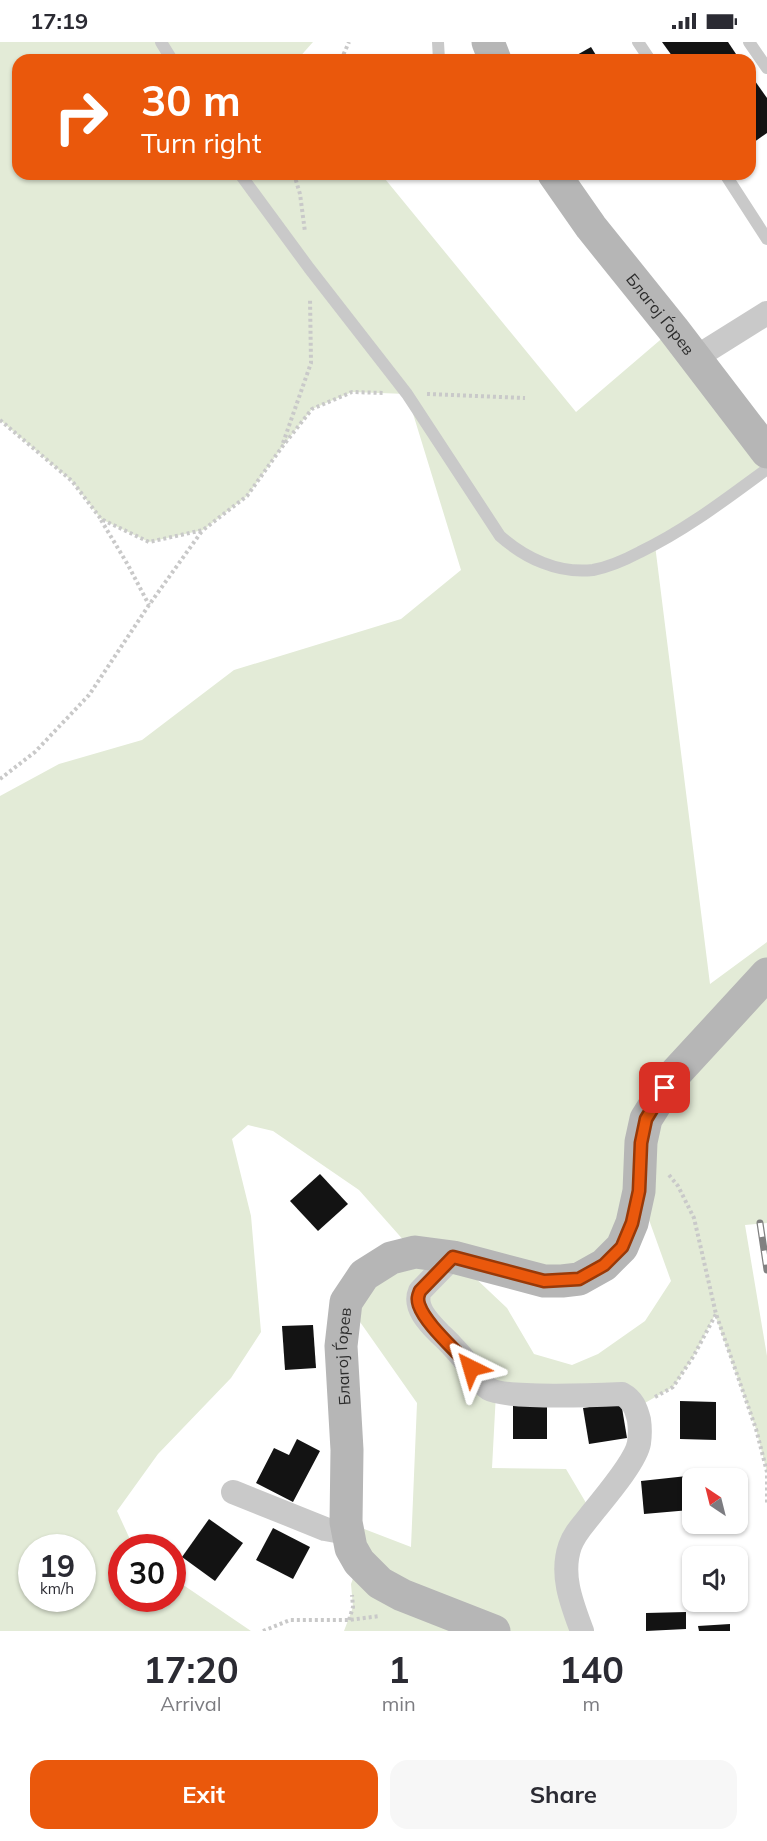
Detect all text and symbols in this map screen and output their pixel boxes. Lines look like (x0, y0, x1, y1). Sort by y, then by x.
text: 17:19 (30, 7, 88, 35)
text: 30 m (141, 74, 241, 127)
icon: right (42, 78, 120, 156)
text: Turn right (141, 126, 261, 160)
street label: Благој Ѓорев (622, 269, 699, 359)
pin (639, 1062, 690, 1113)
icon: arrive (648, 1071, 681, 1104)
street label: Благој Ѓорев (331, 1306, 355, 1406)
position arrow (439, 1336, 503, 1400)
north arrow (682, 1468, 748, 1534)
map controls (682, 1468, 748, 1612)
speed limit sign: 30 (108, 1534, 186, 1612)
button: sound (682, 1546, 748, 1612)
text: 19 (39, 1547, 75, 1585)
text: km/h (40, 1579, 74, 1598)
text: 17:20 (143, 1647, 239, 1692)
text: 1 (388, 1647, 410, 1692)
text: 140 (559, 1647, 624, 1692)
text: Arrival (160, 1691, 221, 1716)
text: min (382, 1691, 416, 1716)
text: m (583, 1691, 600, 1716)
button: Exit (30, 1760, 378, 1829)
button: Share (390, 1760, 737, 1829)

